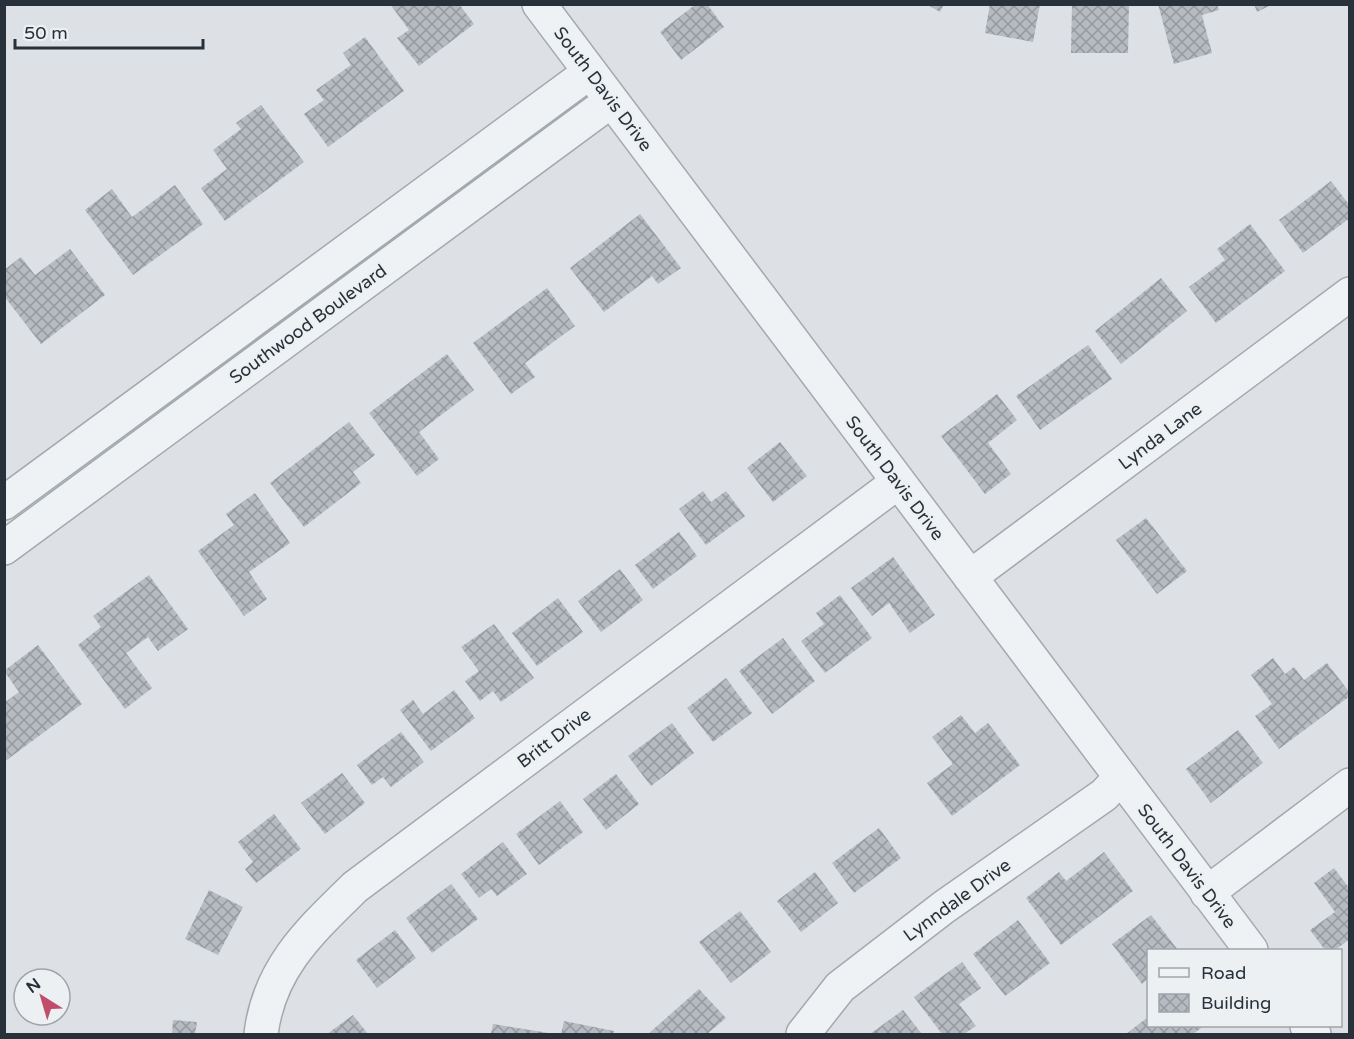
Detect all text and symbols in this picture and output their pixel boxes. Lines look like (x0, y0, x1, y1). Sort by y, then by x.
scale bar (15, 12, 202, 50)
text: 50 m (24, 22, 68, 44)
street label: South Davis Drive (549, 22, 657, 156)
street label: Southwood Boulevard (225, 260, 391, 388)
street label: Lynda Lane (1114, 397, 1206, 475)
street label: South Davis Drive (841, 411, 949, 545)
street label: Britt Drive (513, 703, 595, 773)
street label: South Davis Drive (1133, 799, 1241, 933)
street label: Lynndale Drive (899, 854, 1015, 946)
legend (1147, 949, 1342, 1027)
text: Road (1201, 962, 1246, 984)
north arrow (12, 967, 72, 1027)
text: N (22, 974, 45, 998)
text: Building (1201, 992, 1271, 1014)

